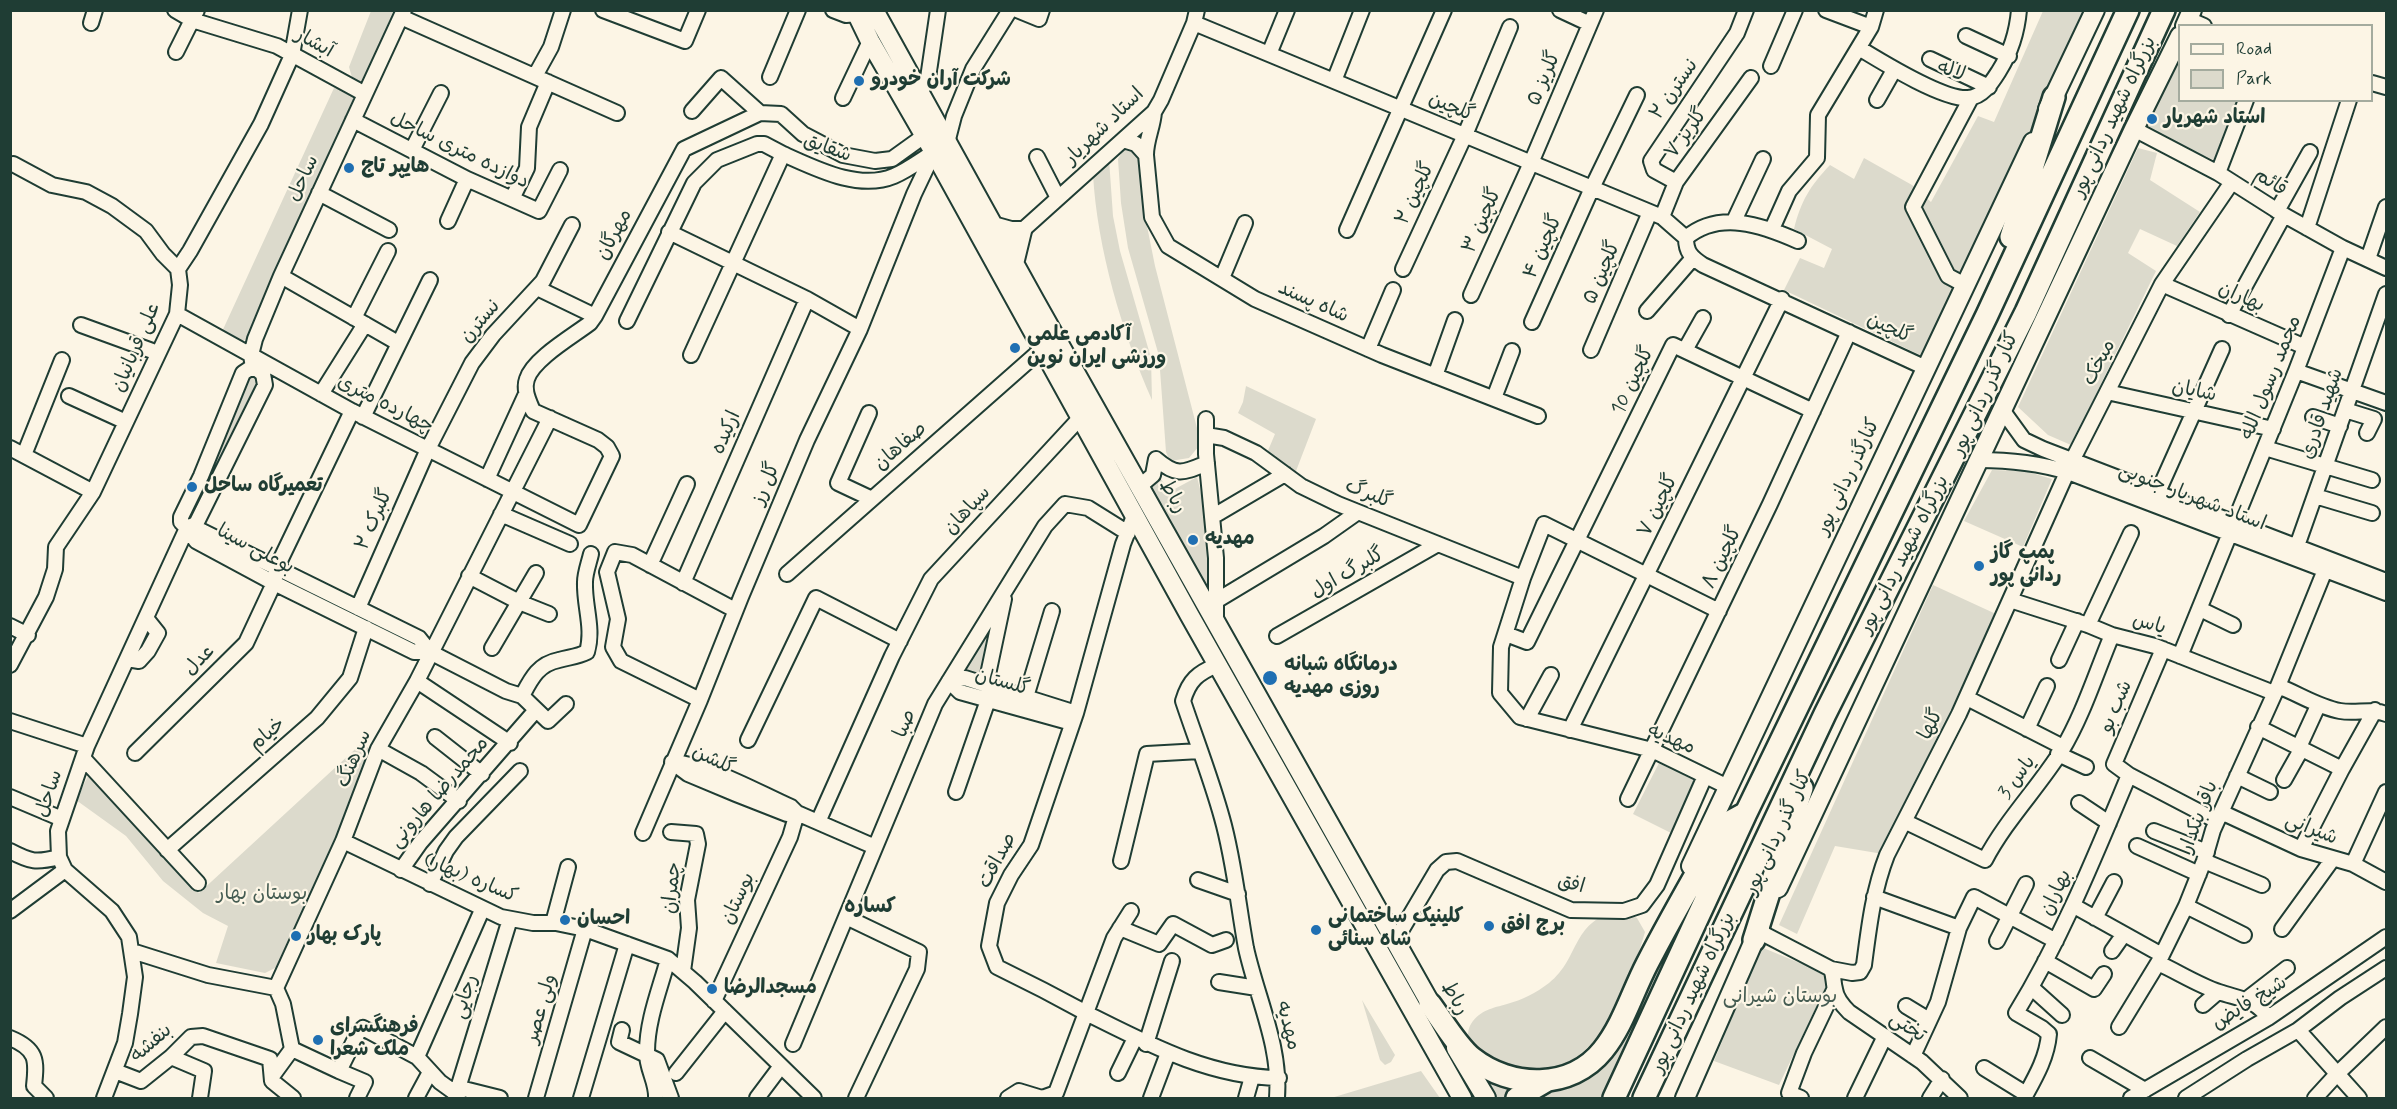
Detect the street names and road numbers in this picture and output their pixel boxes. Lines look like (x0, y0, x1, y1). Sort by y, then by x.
street label: آبشار (291, 24, 337, 64)
street label: بزرگراه شهید ردانی پور (2067, 33, 2163, 201)
street label: گلریز ۵ (1523, 48, 1567, 110)
street label: نسترن ۲ (1646, 55, 1704, 125)
street label: لاله (1934, 56, 1968, 88)
street label: استاد شهریار (1060, 83, 1150, 171)
street label: گلچین (1425, 88, 1477, 128)
street label: گلریز ۷ (1660, 104, 1714, 164)
street label: دوازده متری ساحل (385, 107, 533, 195)
street label: شقایق (800, 129, 854, 169)
street label: ساحل (283, 152, 325, 206)
street label: گلچین ۲ (1391, 159, 1441, 229)
street label: قائم (2249, 163, 2291, 203)
street label: گلچین ۳ (1458, 185, 1508, 257)
street label: مهرگان (592, 205, 638, 265)
street label: گلچین ۴ (1519, 211, 1569, 283)
street label: گلچین ۵ (1579, 238, 1627, 308)
street label: شاه پسند (1274, 277, 1352, 329)
street label: بهاران (2214, 277, 2268, 319)
street label: نسترن (456, 295, 506, 349)
street label: علی قربانیان (107, 300, 167, 396)
street label: گلچین (1862, 308, 1916, 350)
street label: محمد رسول الله (2236, 312, 2308, 444)
street label: کنار گذر ردانی پور (1947, 328, 2025, 460)
street label: میخک (2078, 336, 2122, 390)
street label: گلچین 10 (1607, 343, 1661, 419)
street label: شهید قادری (2296, 365, 2350, 463)
street label: چهارده متری (333, 370, 437, 440)
street label: شایان (2169, 376, 2219, 408)
street label: ارکیده (707, 408, 747, 458)
street label: کنارگذر ردانی پور (1812, 415, 1886, 539)
street label: صفاهان (870, 417, 932, 477)
street label: گل رز (747, 459, 787, 509)
street label: استاد شهریار جنوبی (2115, 459, 2269, 537)
street label: گلچین ۷ (1634, 471, 1684, 541)
street label: بزرگراه شهید ردانی پور (1855, 472, 1955, 638)
street label: گلبرگ (1341, 475, 1395, 515)
street label: رباط (1153, 476, 1191, 518)
street label: سپاهان (939, 482, 997, 540)
street label: گلبرک ۲ (351, 486, 399, 554)
street label: بوعلی سینا (212, 520, 298, 580)
street label: گلچین ۸ (1698, 523, 1748, 593)
street label: گلبرگ اول (1307, 543, 1389, 605)
street label: یاس (2129, 609, 2169, 641)
street label: عدل (179, 640, 221, 682)
street label: گلستان (972, 664, 1032, 702)
street label: شب بو (2095, 677, 2139, 737)
street label: گلها (1914, 705, 1950, 745)
street label: صبا (890, 706, 922, 742)
street label: خیام (245, 713, 291, 757)
street label: مهدیه (1643, 719, 1699, 761)
street label: سرهنگ (332, 726, 378, 792)
street label: محمدرضا هارونی (385, 732, 495, 854)
street label: گلشن (688, 740, 738, 782)
street label: یاس 3 (1994, 751, 2042, 805)
street label: ساحل (31, 767, 69, 821)
street label: کنار گذر ردانی پور (1740, 767, 1818, 899)
street label: باقر بنکدار (2175, 778, 2225, 856)
street label: شیرانی (2281, 809, 2341, 851)
street label: صداقت (973, 829, 1023, 893)
street label: کساره (بهار) (419, 848, 521, 910)
street label: چمران (658, 861, 688, 915)
street label: بهاران (2036, 866, 2078, 920)
street label: بوستان (717, 869, 761, 929)
street label: افق (1555, 870, 1587, 900)
street label: بزرگراه شهید ردانی پور (1646, 909, 1742, 1077)
street label: رجایی (448, 972, 484, 1022)
street label: ولی عصر (521, 972, 563, 1046)
street label: شیخ فایض (2208, 972, 2292, 1036)
street label: رباط (1435, 978, 1473, 1020)
street label: مهدیه (1269, 999, 1305, 1053)
street label: تختی (1884, 1007, 1930, 1049)
street label: بنفشه (126, 1019, 178, 1069)

